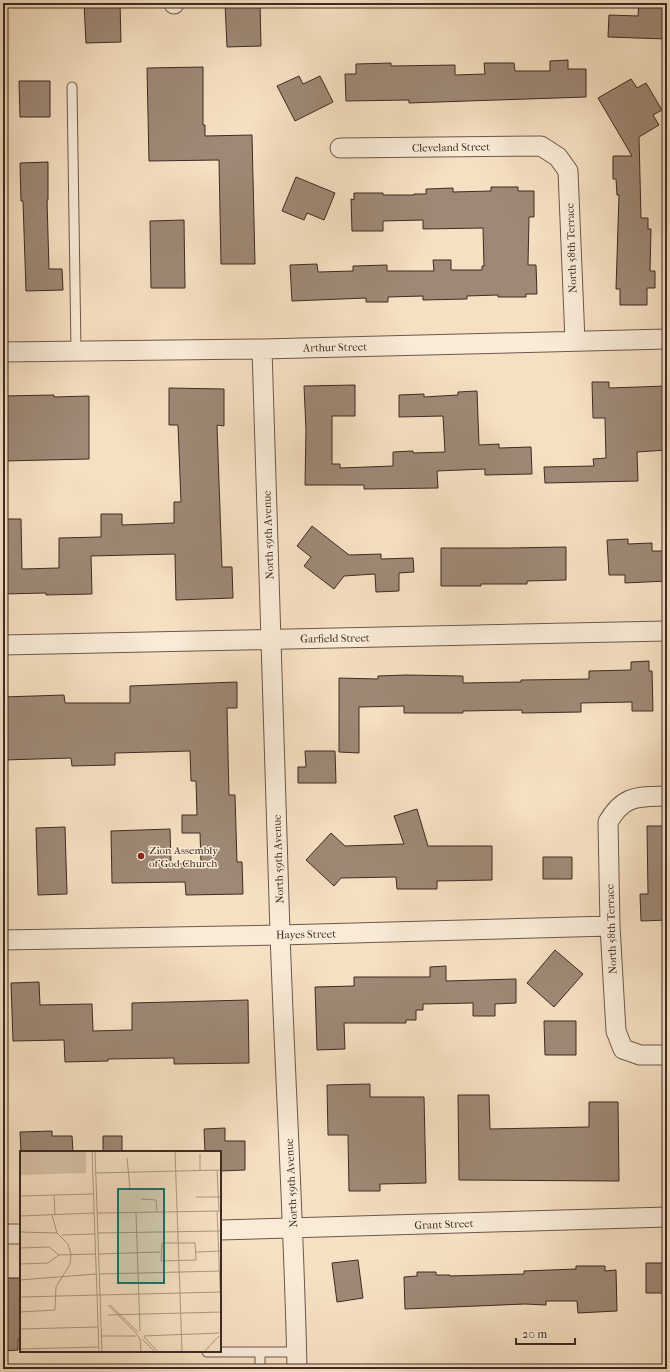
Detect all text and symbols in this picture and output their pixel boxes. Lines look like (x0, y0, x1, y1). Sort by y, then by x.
street label: Cleveland Street (412, 140, 490, 155)
street label: North 58th Terrace (563, 202, 580, 293)
street label: Arthur Street (302, 340, 367, 355)
street label: North 59th Avenue (260, 490, 277, 580)
street label: Garfield Street (300, 631, 370, 646)
street label: North 59th Avenue (270, 814, 287, 904)
place label: Zion Assembly of God Church (149, 844, 219, 870)
marker: Zion Assembly of God Church (136, 851, 146, 861)
street label: North 58th Terrace (603, 883, 620, 974)
street label: Hayes Street (276, 927, 336, 942)
street label: North 59th Avenue (283, 1137, 300, 1228)
inset map (20, 1151, 221, 1352)
street label: Grant Street (414, 1217, 474, 1232)
scale bar (516, 1320, 575, 1346)
text: 20 m (522, 1327, 547, 1341)

